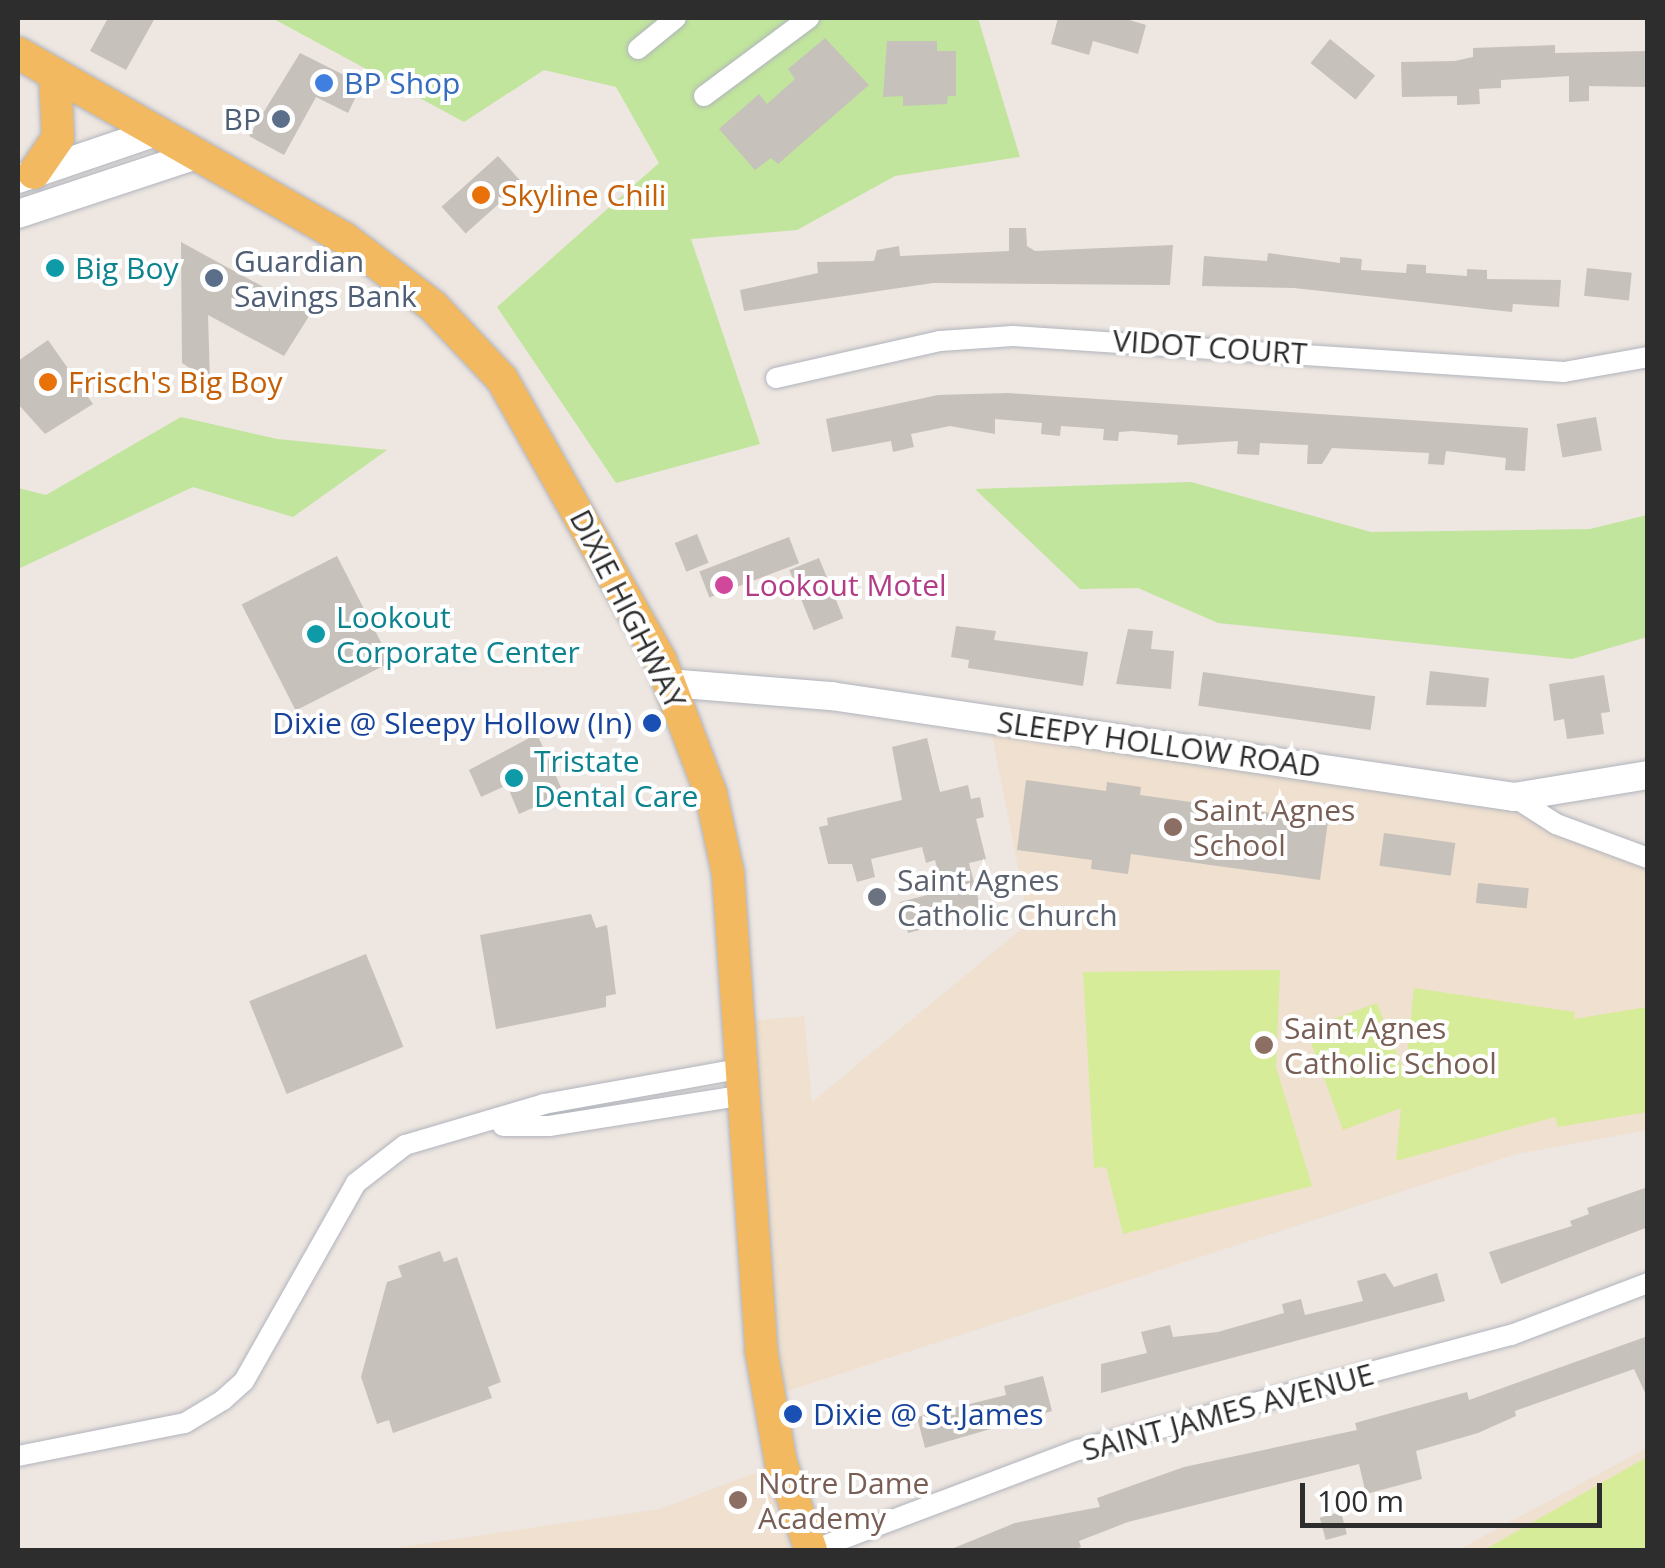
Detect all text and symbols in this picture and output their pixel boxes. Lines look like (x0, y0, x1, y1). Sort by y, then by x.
place label: BP Shop (344, 65, 460, 101)
marker: BP Shop (313, 72, 335, 94)
place label: BP (224, 101, 261, 137)
marker: BP (270, 108, 292, 130)
place label: Skyline Chili (501, 177, 666, 213)
marker: Skyline Chili (470, 184, 492, 206)
place label: Guardian Savings Bank (234, 243, 417, 314)
place label: Big Boy (75, 250, 178, 286)
marker: Big Boy (44, 257, 66, 279)
marker: Guardian Savings Bank (203, 267, 225, 289)
street label: VIDOT COURT (1112, 322, 1308, 372)
place label: Frisch's Big Boy (68, 364, 283, 400)
marker: Frisch's Big Boy (37, 371, 59, 393)
street label: DIXIE HIGHWAY (562, 504, 694, 714)
place label: Lookout Motel (744, 567, 947, 603)
marker: Lookout Motel (713, 574, 735, 596)
place label: Lookout Corporate Center (336, 599, 580, 670)
marker: Lookout Corporate Center (305, 623, 327, 645)
street label: SLEEPY HOLLOW ROAD (995, 703, 1323, 785)
place label: Dixie @ Sleepy Hollow (In) (272, 705, 632, 741)
marker: Dixie @ Sleepy Hollow (In) (641, 712, 663, 734)
place label: Tristate Dental Care (534, 743, 698, 814)
marker: Tristate Dental Care (503, 767, 525, 789)
place label: Saint Agnes School (1193, 792, 1355, 862)
marker: Saint Agnes School (1162, 816, 1184, 838)
place label: Saint Agnes Catholic Church (897, 862, 1118, 932)
marker: Saint Agnes Catholic Church (866, 886, 888, 908)
place label: Saint Agnes Catholic School (1284, 1010, 1497, 1080)
marker: Saint Agnes Catholic School (1253, 1034, 1275, 1056)
street label: SAINT JAMES AVENUE (1078, 1356, 1378, 1468)
place label: Dixie @ St.James (813, 1396, 1044, 1432)
marker: Dixie @ St.James (782, 1403, 804, 1425)
scale bar (1305, 1463, 1608, 1525)
place label: Notre Dame Academy (758, 1465, 929, 1536)
text: 100 m (1317, 1480, 1404, 1521)
marker: Notre Dame Academy (727, 1489, 749, 1511)

